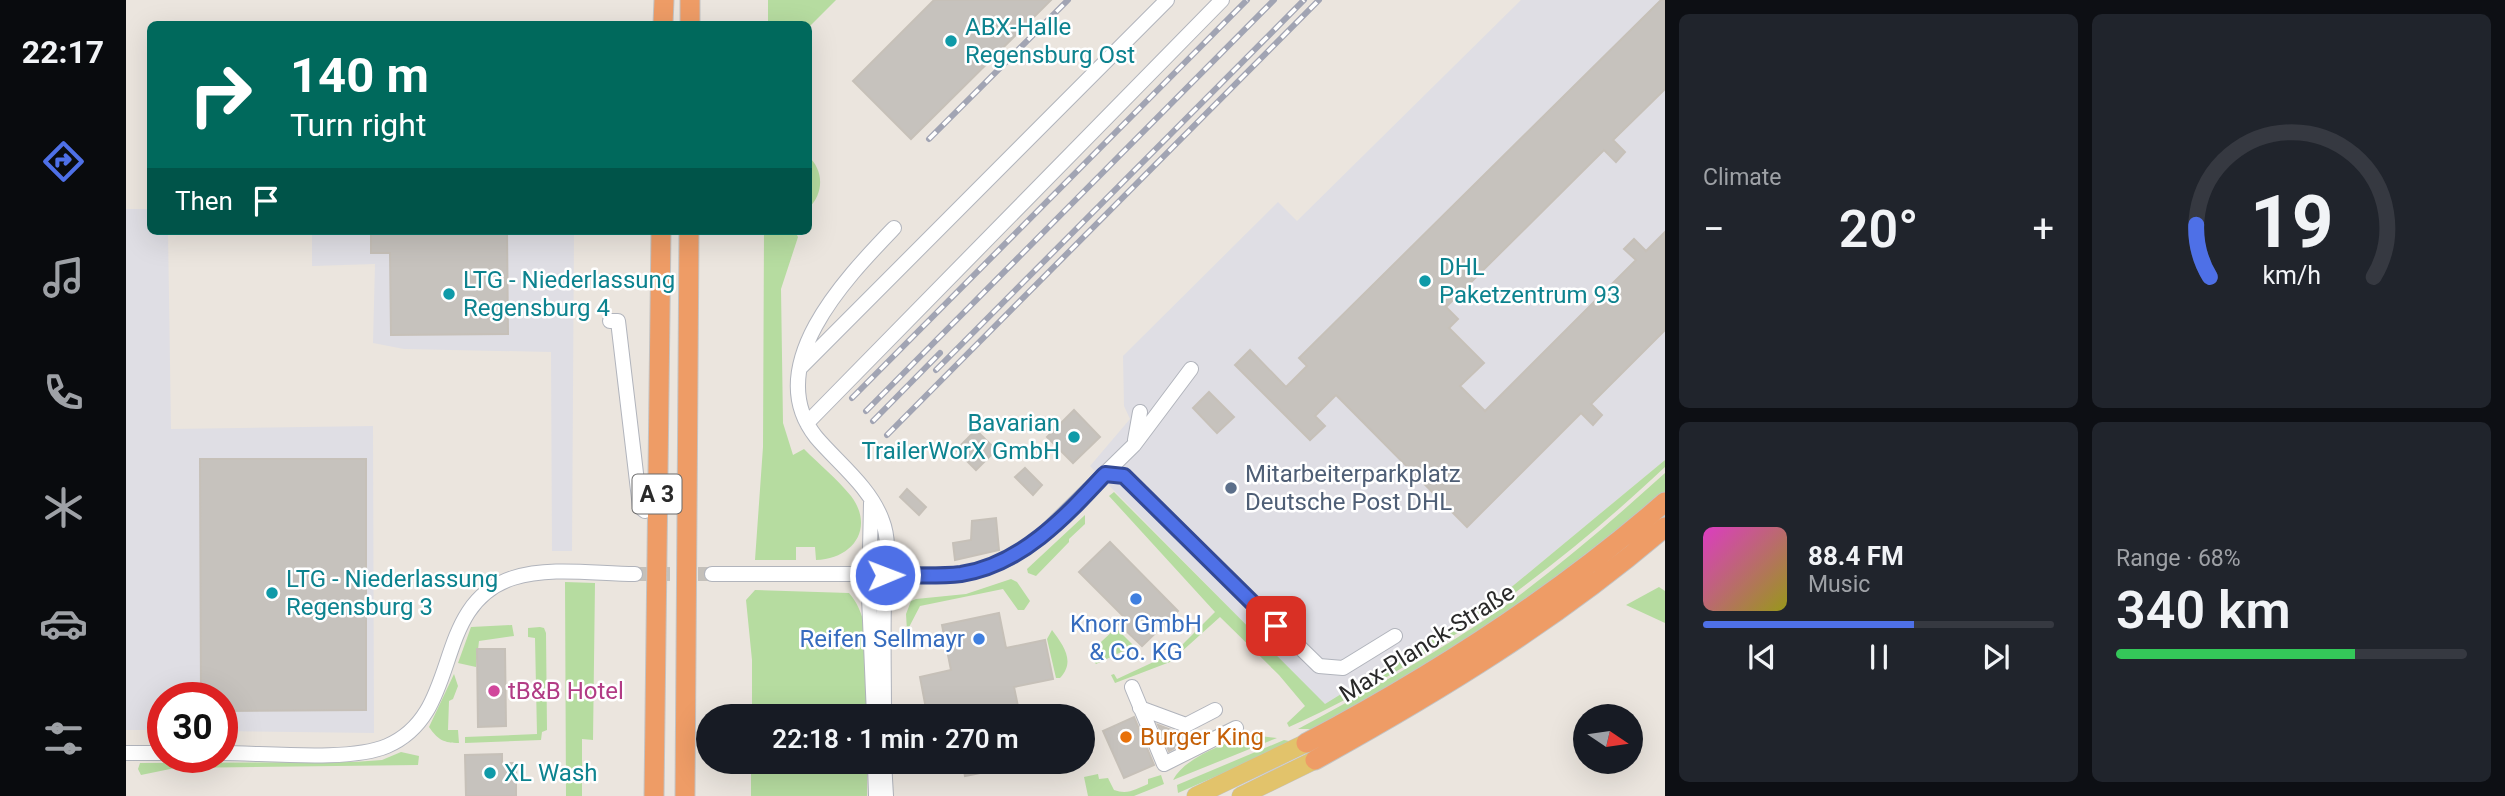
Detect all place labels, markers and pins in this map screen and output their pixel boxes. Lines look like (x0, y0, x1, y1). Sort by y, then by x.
place label: ABX-Halle Regensburg Ost (965, 13, 1135, 69)
marker: ABX-Halle Regensburg Ost (943, 33, 959, 49)
place label: DHL Paketzentrum 93 (1439, 253, 1620, 309)
place label: LTG - Niederlassung Regensburg 4 (463, 266, 675, 322)
marker: DHL Paketzentrum 93 (1417, 273, 1433, 289)
marker: LTG - Niederlassung Regensburg 4 (441, 286, 457, 302)
place label: Bavarian TrailerWorX GmbH (862, 409, 1060, 465)
marker: Bavarian TrailerWorX GmbH (1066, 429, 1082, 445)
place label: Mitarbeiterparkplatz Deutsche Post DHL (1245, 460, 1461, 516)
marker: Mitarbeiterparkplatz Deutsche Post DHL (1223, 480, 1239, 496)
place label: LTG - Niederlassung Regensburg 3 (286, 565, 498, 621)
marker: LTG - Niederlassung Regensburg 3 (264, 585, 280, 601)
marker: Knorr GmbH & Co. KG (1128, 591, 1144, 607)
pin (1246, 596, 1306, 656)
place label: Knorr GmbH & Co. KG (1070, 610, 1202, 666)
place label: Reifen Sellmayr (800, 625, 965, 653)
marker: Reifen Sellmayr (971, 631, 987, 647)
place label: tB&B Hotel (508, 677, 624, 705)
marker: tB&B Hotel (486, 683, 502, 699)
place label: Burger King (1140, 723, 1264, 751)
marker: Burger King (1118, 729, 1134, 745)
place label: XL Wash (504, 759, 598, 787)
marker: XL Wash (482, 765, 498, 781)

